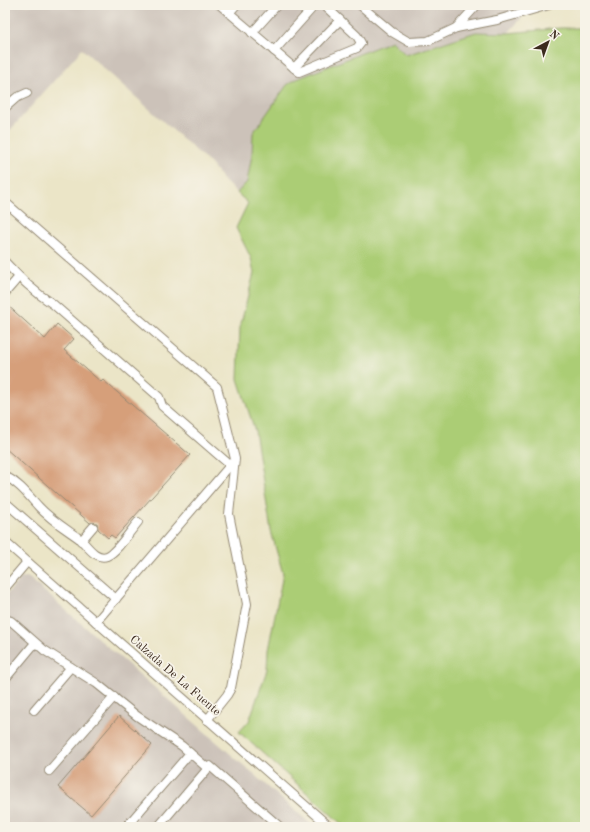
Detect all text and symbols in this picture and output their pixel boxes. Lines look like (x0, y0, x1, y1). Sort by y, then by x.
north arrow (528, 22, 568, 62)
text: N (547, 29, 561, 43)
street label: Calzada De La Fuente (127, 633, 223, 719)

